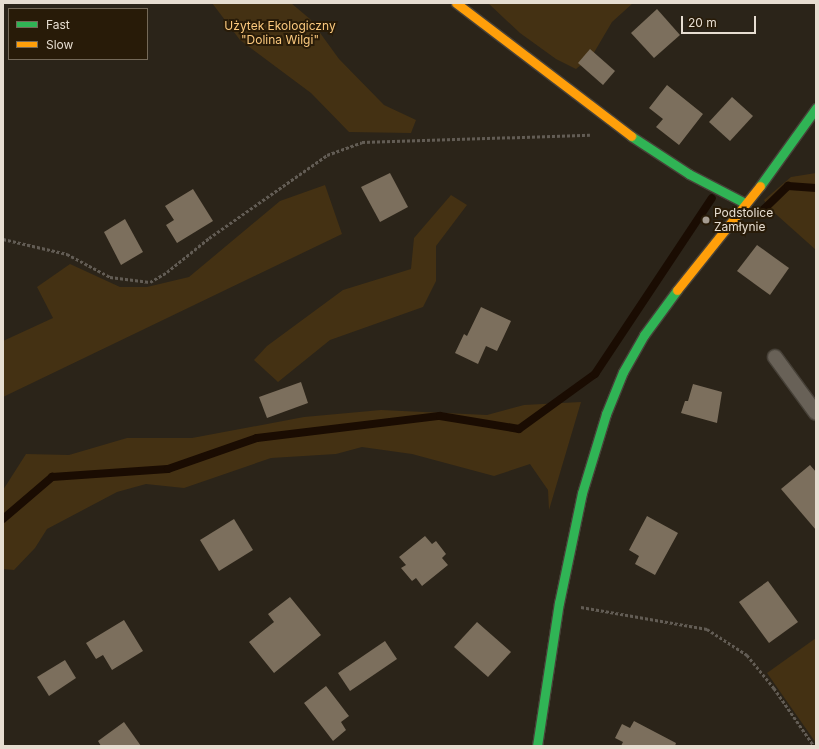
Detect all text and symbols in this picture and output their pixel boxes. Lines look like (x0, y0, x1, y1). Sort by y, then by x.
legend (8, 8, 148, 60)
scale bar (683, 8, 758, 34)
text: 20 m (688, 15, 717, 30)
text: Fast (46, 17, 70, 32)
park label: Użytek Ekologiczny "Dolina Wilgi" (224, 19, 336, 47)
text: Slow (46, 37, 73, 52)
place label: Podstolice Zamłynie (714, 206, 773, 234)
marker: Podstolice Zamłynie (701, 215, 711, 225)

